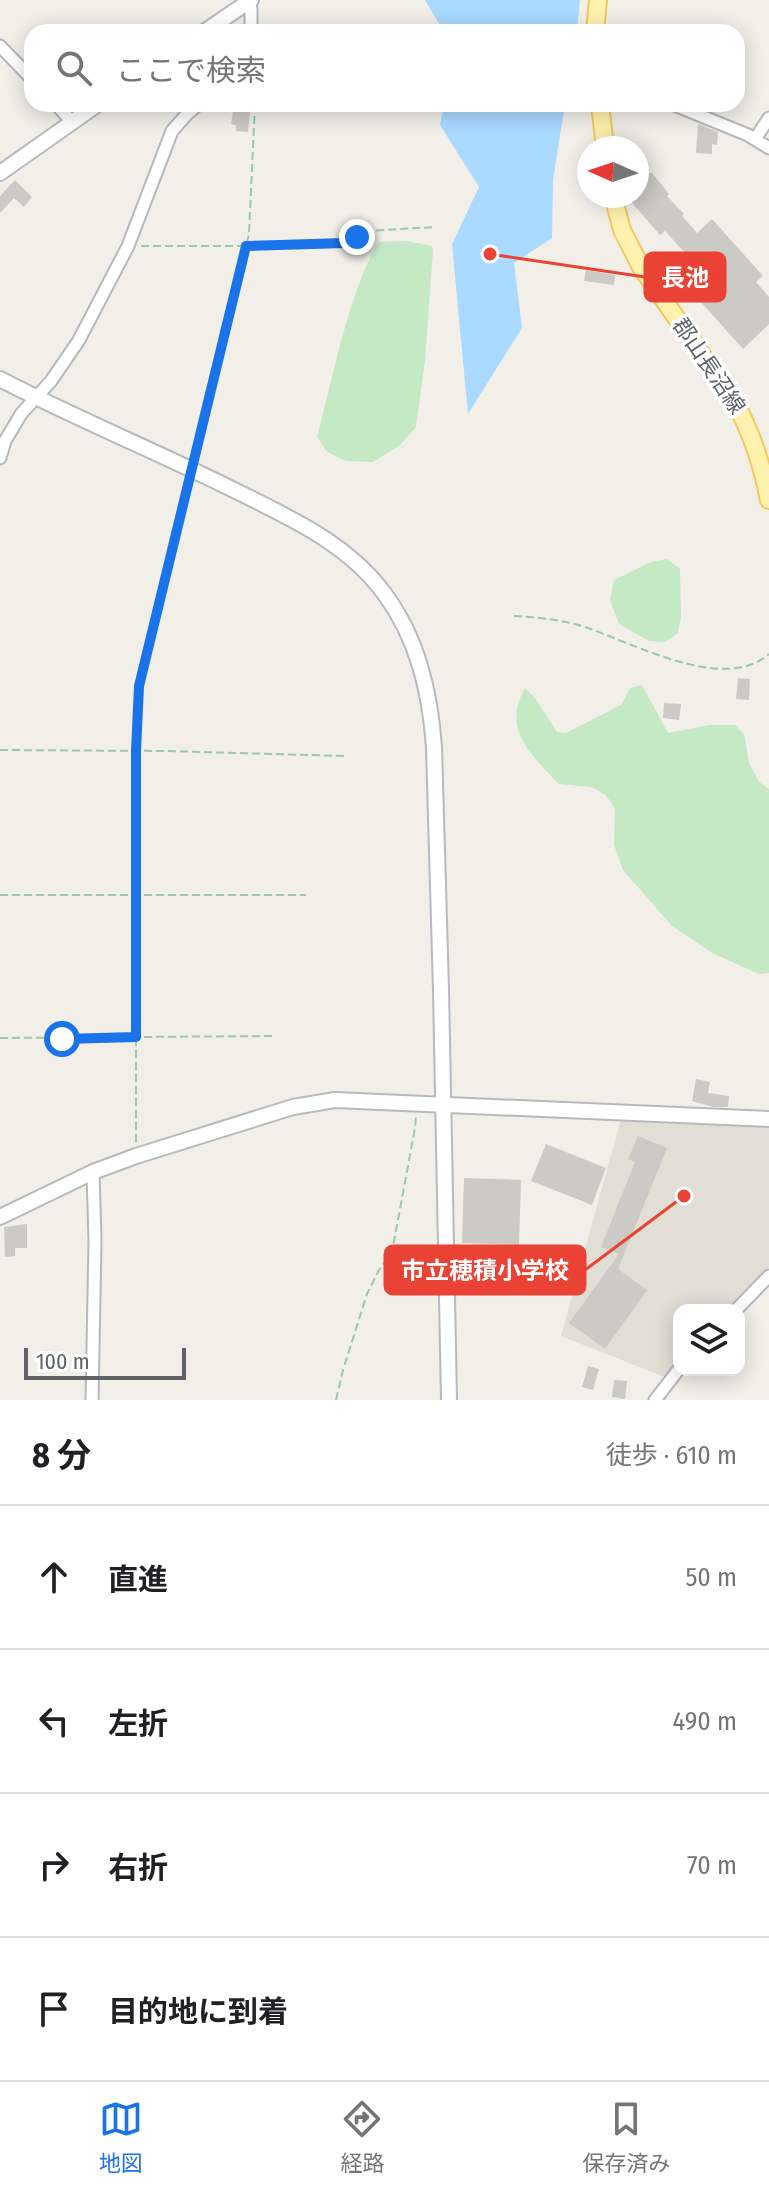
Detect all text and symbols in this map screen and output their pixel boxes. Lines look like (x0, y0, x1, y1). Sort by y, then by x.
search box (24, 24, 745, 112)
icon: search (52, 46, 96, 90)
text: ここで検索 (116, 53, 266, 89)
north arrow (577, 136, 649, 208)
route end (339, 219, 375, 255)
callout: 長池 (645, 253, 725, 301)
text: 長池 (661, 264, 709, 292)
street label: 郡山長沼線 (667, 313, 751, 419)
route start (44, 1021, 80, 1057)
callout: 市立穂積小学校 (385, 1246, 585, 1294)
text: 市立穂積小学校 (401, 1257, 569, 1285)
map controls (673, 1304, 745, 1376)
button: layers (673, 1304, 745, 1376)
scale bar (24, 1344, 186, 1380)
text: 100 m (36, 1348, 90, 1375)
text: 8 分 (32, 1435, 91, 1476)
text: 徒歩 · 610 m (606, 1440, 737, 1471)
icon: ahead (32, 1555, 76, 1599)
text: 直進 (108, 1562, 168, 1598)
text: 50 m (685, 1562, 737, 1593)
icon: left (32, 1699, 76, 1743)
text: 左折 (108, 1706, 168, 1742)
text: 490 m (673, 1706, 737, 1737)
icon: right (32, 1843, 76, 1887)
text: 右折 (108, 1850, 168, 1886)
text: 70 m (687, 1850, 737, 1881)
icon: arrive (32, 1987, 76, 2031)
text: 目的地に到着 (108, 1994, 288, 2030)
tab: 地図 (99, 2097, 143, 2177)
tab: 経路 (340, 2097, 384, 2177)
tab: 保存済み (582, 2097, 670, 2177)

